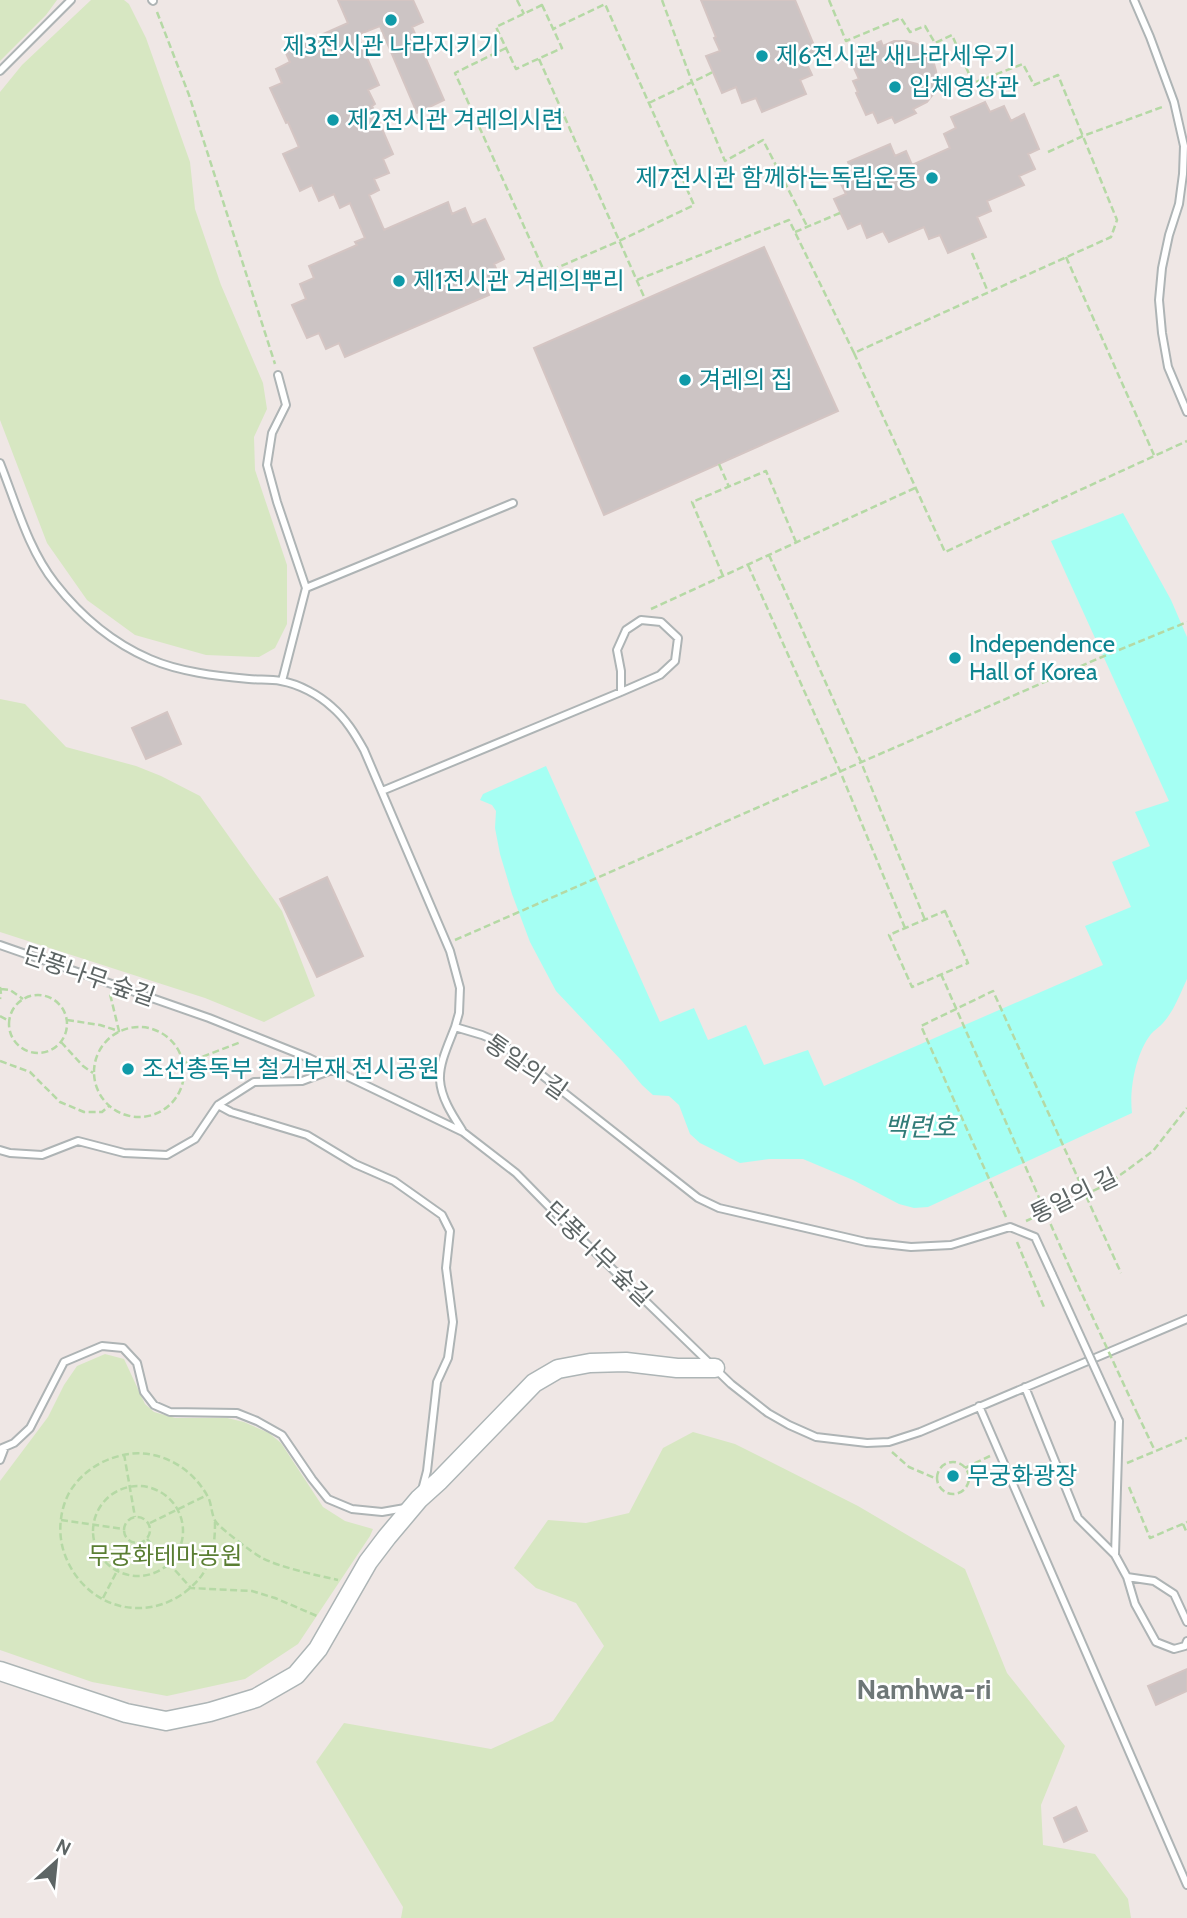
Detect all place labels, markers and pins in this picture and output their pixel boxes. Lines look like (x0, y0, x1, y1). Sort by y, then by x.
marker: 제3전시관 나라지키기 (383, 12, 399, 28)
place label: 제3전시관 나라지키기 (282, 31, 500, 60)
place label: 제6전시관 새나라세우기 (776, 41, 1016, 70)
marker: 제6전시관 새나라세우기 (754, 48, 770, 64)
place label: 입체영상관 (909, 72, 1019, 101)
marker: 입체영상관 (887, 79, 903, 95)
place label: 제2전시관 겨레의시련 (347, 105, 564, 134)
marker: 제2전시관 겨레의시련 (325, 112, 341, 128)
place label: 제7전시관 함께하는독립운동 (636, 163, 918, 192)
marker: 제7전시관 함께하는독립운동 (924, 170, 940, 186)
place label: 제1전시관 겨레의뿌리 (413, 266, 625, 295)
marker: 제1전시관 겨레의뿌리 (391, 273, 407, 289)
place label: 겨레의 집 (699, 365, 793, 394)
marker: 겨레의 집 (677, 372, 693, 388)
place label: Independence Hall of Korea (969, 629, 1115, 686)
marker: Independence Hall of Korea (947, 650, 963, 666)
place label: 조선총독부 철거부재 전시공원 (142, 1054, 440, 1083)
marker: 조선총독부 철거부재 전시공원 (120, 1061, 136, 1077)
place label: 무궁화광장 (967, 1461, 1077, 1490)
marker: 무궁화광장 (945, 1468, 961, 1484)

